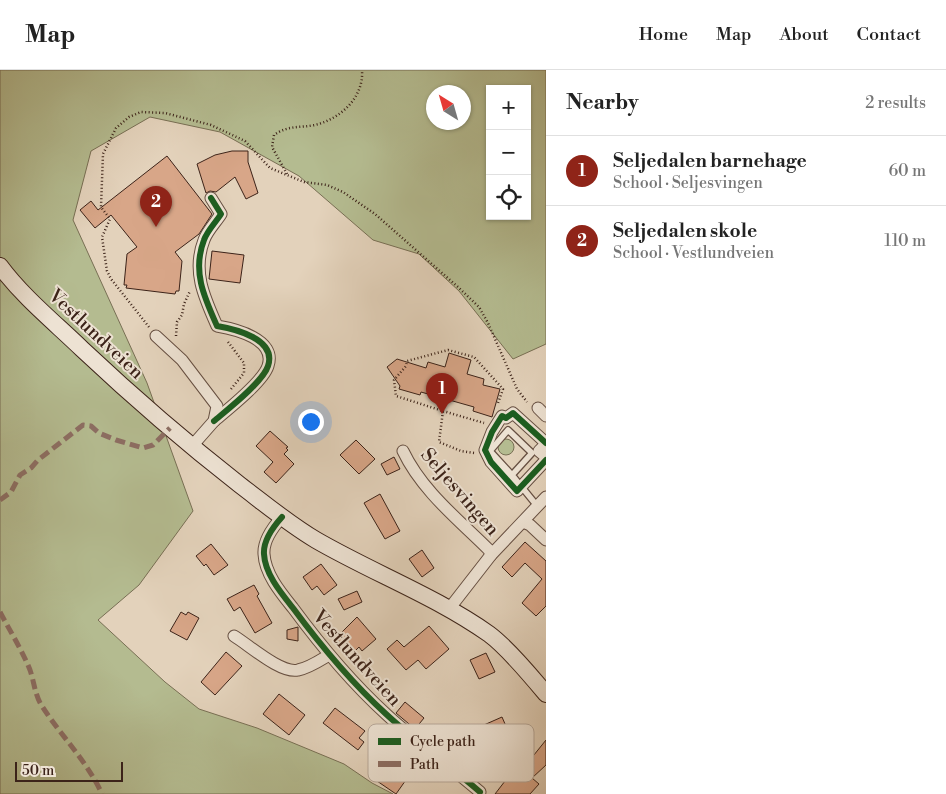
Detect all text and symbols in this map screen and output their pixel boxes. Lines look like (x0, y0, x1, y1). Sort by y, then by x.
text: Map (25, 20, 75, 50)
text: Home (639, 23, 688, 46)
text: Map (716, 23, 752, 46)
text: About (780, 23, 829, 46)
text: Contact (857, 23, 921, 46)
north arrow (426, 85, 471, 130)
map controls (486, 85, 531, 220)
button: + (486, 85, 531, 130)
text: Nearby (566, 90, 639, 116)
text: 2 results (865, 93, 926, 113)
button: − (486, 130, 531, 175)
text: Seljedalen barnehage (613, 149, 807, 173)
text: 1 (578, 161, 586, 181)
text: 60 m (888, 161, 926, 181)
text: School · Seljesvingen (613, 173, 763, 193)
button: locate (486, 175, 531, 220)
pin: 2 (140, 186, 172, 227)
text: Seljedalen skole (613, 219, 757, 243)
text: 2 (577, 231, 587, 251)
text: 110 m (884, 231, 926, 251)
text: School · Vestlundveien (613, 243, 774, 263)
street label: Vestlundveien (43, 283, 149, 384)
pin: 1 (426, 373, 458, 414)
your location (298, 409, 324, 435)
street label: Seljesvingen (415, 443, 505, 541)
street label: Vestlundveien (307, 604, 407, 711)
legend (368, 724, 534, 782)
text: Cycle path (410, 733, 476, 751)
text: Path (410, 756, 440, 774)
scale bar (15, 759, 122, 782)
text: 50 m (22, 762, 54, 780)

